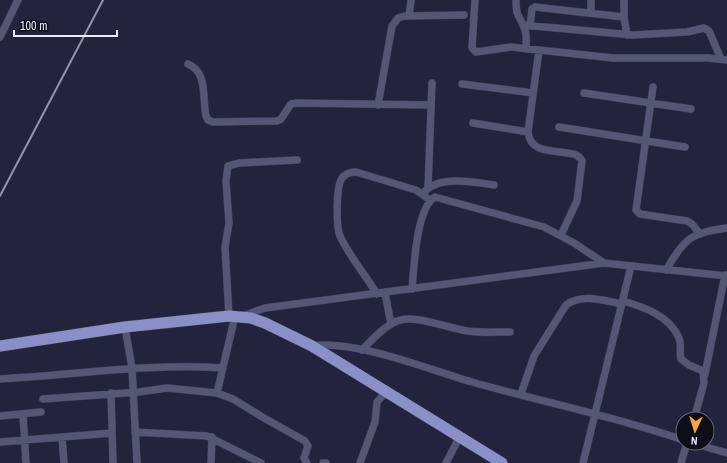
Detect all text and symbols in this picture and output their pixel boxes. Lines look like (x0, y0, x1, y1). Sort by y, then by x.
scale bar (14, 12, 117, 38)
text: 100 m (20, 18, 47, 34)
north arrow (675, 411, 715, 451)
text: N (691, 434, 698, 448)

